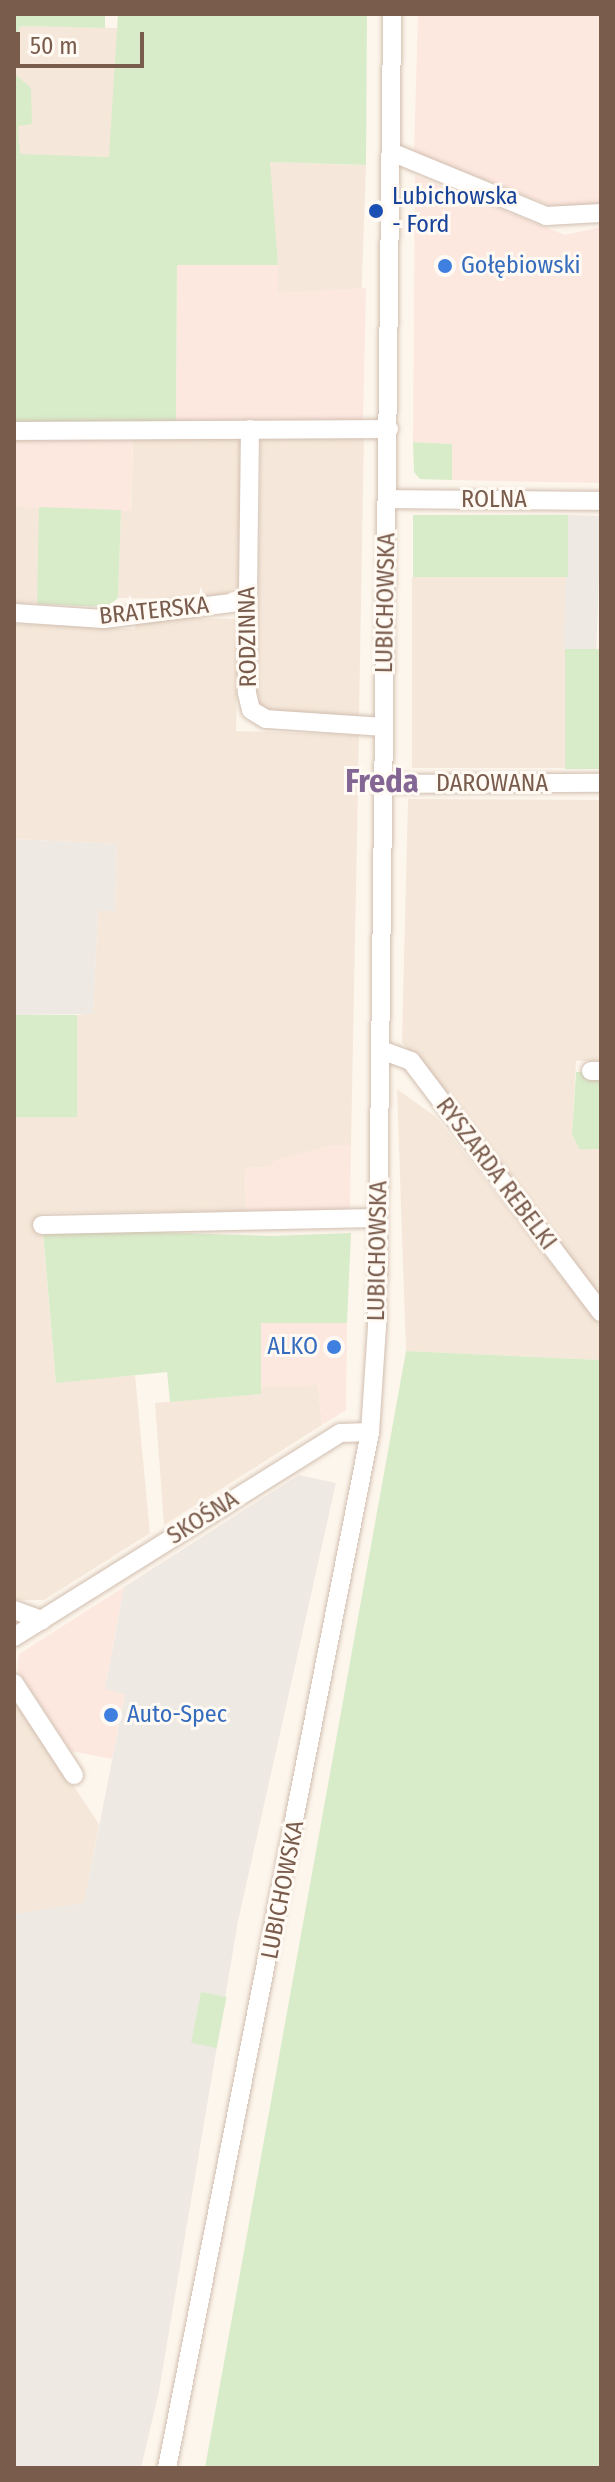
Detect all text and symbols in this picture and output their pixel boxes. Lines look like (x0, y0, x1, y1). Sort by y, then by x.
scale bar (20, 16, 148, 66)
text: 50 m (30, 32, 78, 60)
place label: Lubichowska - Ford (392, 183, 518, 239)
marker: Lubichowska - Ford (367, 202, 385, 220)
place label: Gołębiowski (461, 252, 581, 280)
marker: Gołębiowski (436, 257, 454, 275)
street label: ROLNA (461, 486, 527, 514)
street label: LUBICHOWSKA (370, 533, 402, 673)
street label: RODZINNA (233, 586, 263, 688)
street label: BRATERSKA (98, 591, 210, 631)
district label: Freda (345, 762, 419, 800)
street label: DAROWANA (436, 770, 548, 798)
street label: RYSZARDA REBELKI (429, 1092, 563, 1256)
street label: LUBICHOWSKA (362, 1181, 394, 1321)
place label: ALKO (267, 1333, 318, 1361)
marker: ALKO (325, 1338, 343, 1356)
street label: SKOŚNA (162, 1485, 244, 1551)
place label: Auto-Spec (127, 1701, 227, 1729)
marker: Auto-Spec (102, 1706, 120, 1724)
street label: LUBICHOWSKA (255, 1818, 311, 1962)

